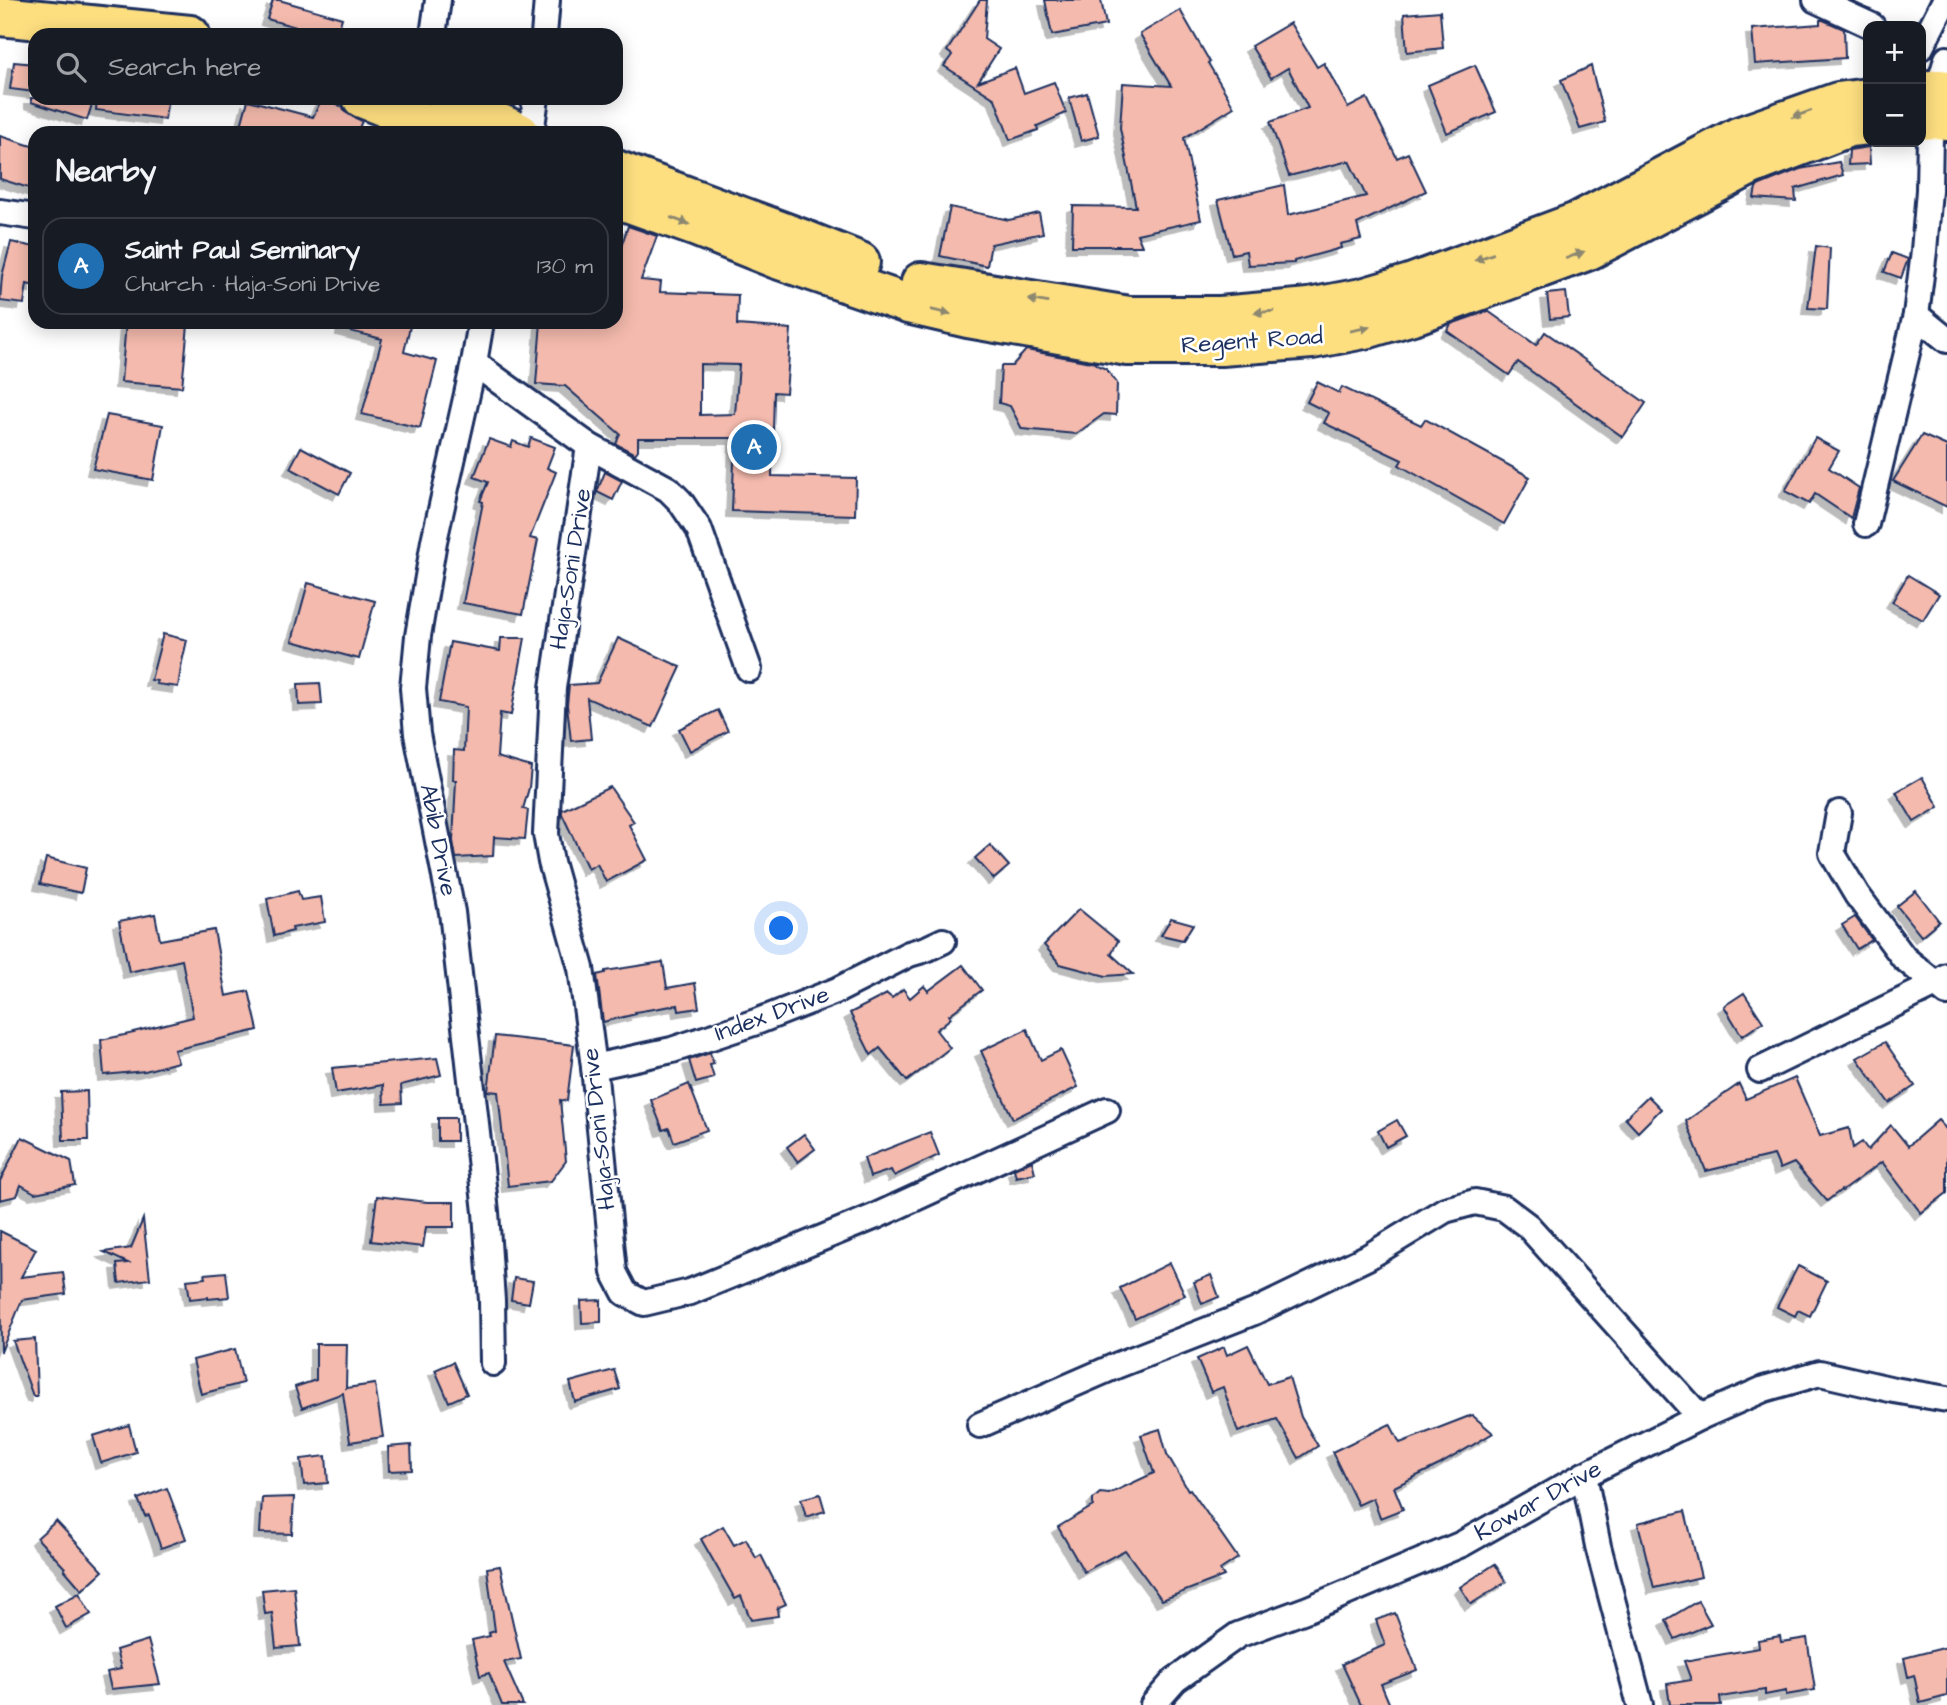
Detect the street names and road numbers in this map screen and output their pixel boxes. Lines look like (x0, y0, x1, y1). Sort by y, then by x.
street label: Regent Road (1180, 319, 1324, 364)
street label: Haja-Soni Drive (541, 486, 601, 652)
street label: Abib Drive (410, 781, 466, 899)
street label: Index Drive (710, 978, 834, 1050)
street label: Haja-Soni Drive (574, 1046, 624, 1212)
street label: Kowar Drive (1468, 1452, 1608, 1550)

